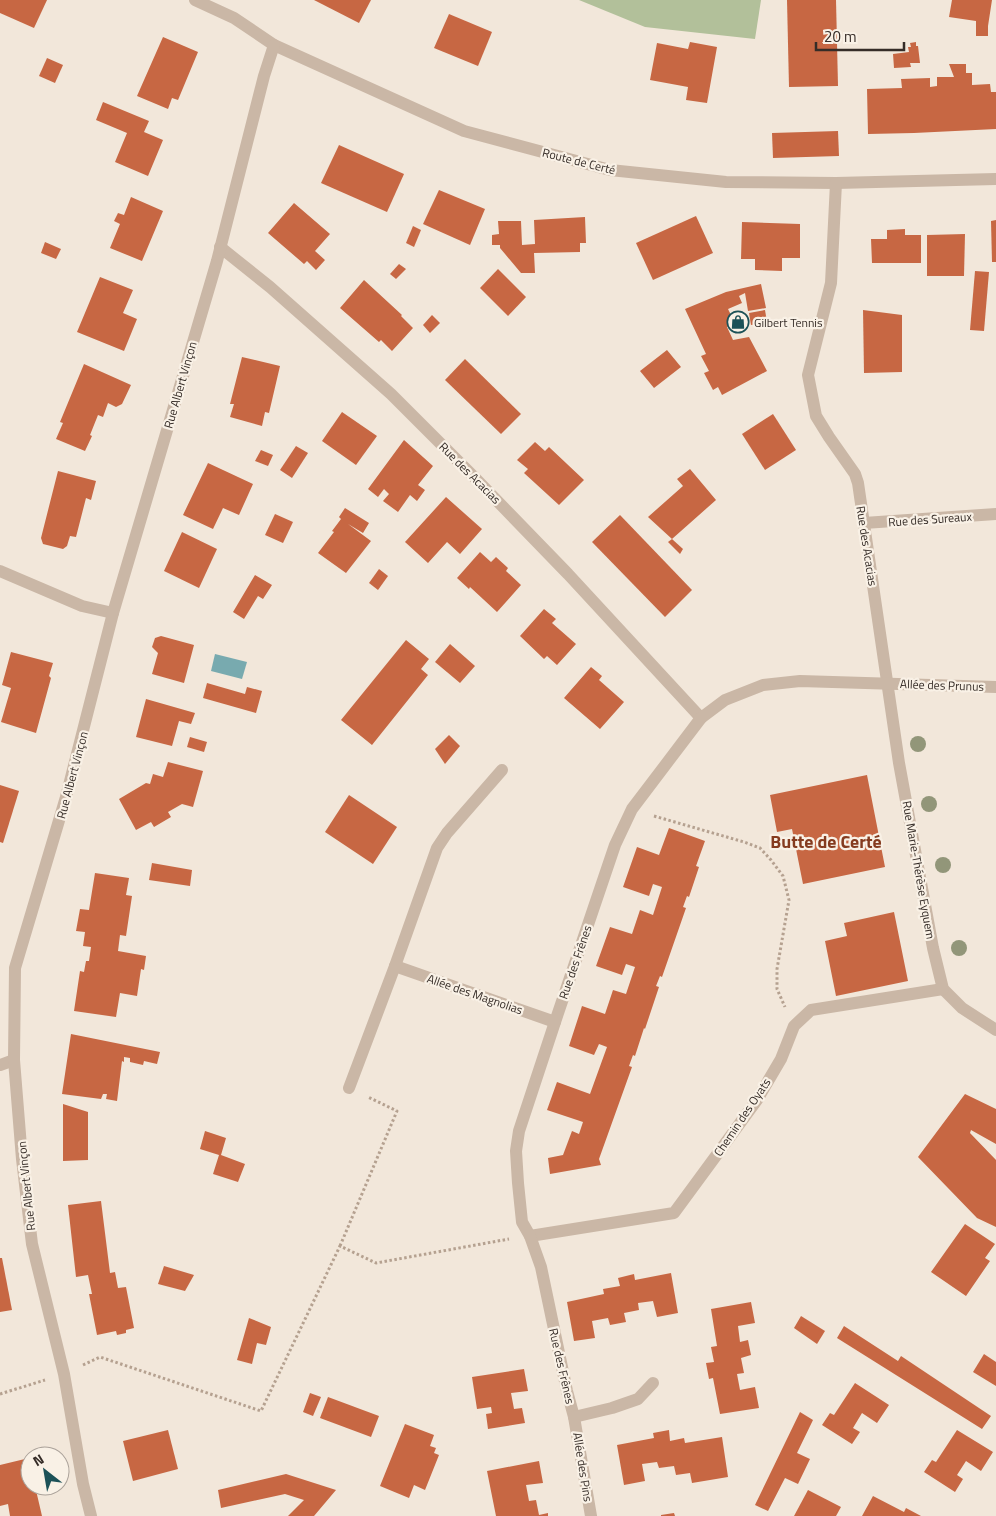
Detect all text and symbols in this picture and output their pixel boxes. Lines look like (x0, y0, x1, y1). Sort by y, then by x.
scale bar (816, 20, 904, 52)
text: 20 m (824, 25, 857, 48)
street label: Route de Certé (540, 143, 618, 179)
shop icon: Gilbert Tennis (726, 310, 750, 334)
place label: Gilbert Tennis (754, 313, 823, 332)
street label: Rue Albert Vinçon (159, 339, 201, 431)
street label: Rue des Acacias (435, 438, 506, 509)
street label: Rue des Acacias (851, 505, 883, 588)
street label: Rue des Sureaux (888, 507, 973, 531)
street label: Allée des Prunus (900, 674, 985, 696)
street label: Rue Albert Vinçon (51, 729, 93, 821)
street label: Rue Marie-Thérèse Eyquem (897, 799, 941, 941)
district label: Butte de Certé (770, 828, 882, 855)
street label: Rue des Frênes (553, 922, 597, 1002)
street label: Allée des Magnolias (425, 969, 526, 1019)
street label: Chemin des Oyats (709, 1074, 775, 1160)
street label: Rue Albert Vinçon (12, 1140, 40, 1232)
street label: Rue des Frênes (544, 1326, 580, 1406)
street label: Allée des Pins (568, 1431, 598, 1503)
north arrow (20, 1446, 70, 1496)
text: N (28, 1448, 48, 1471)

